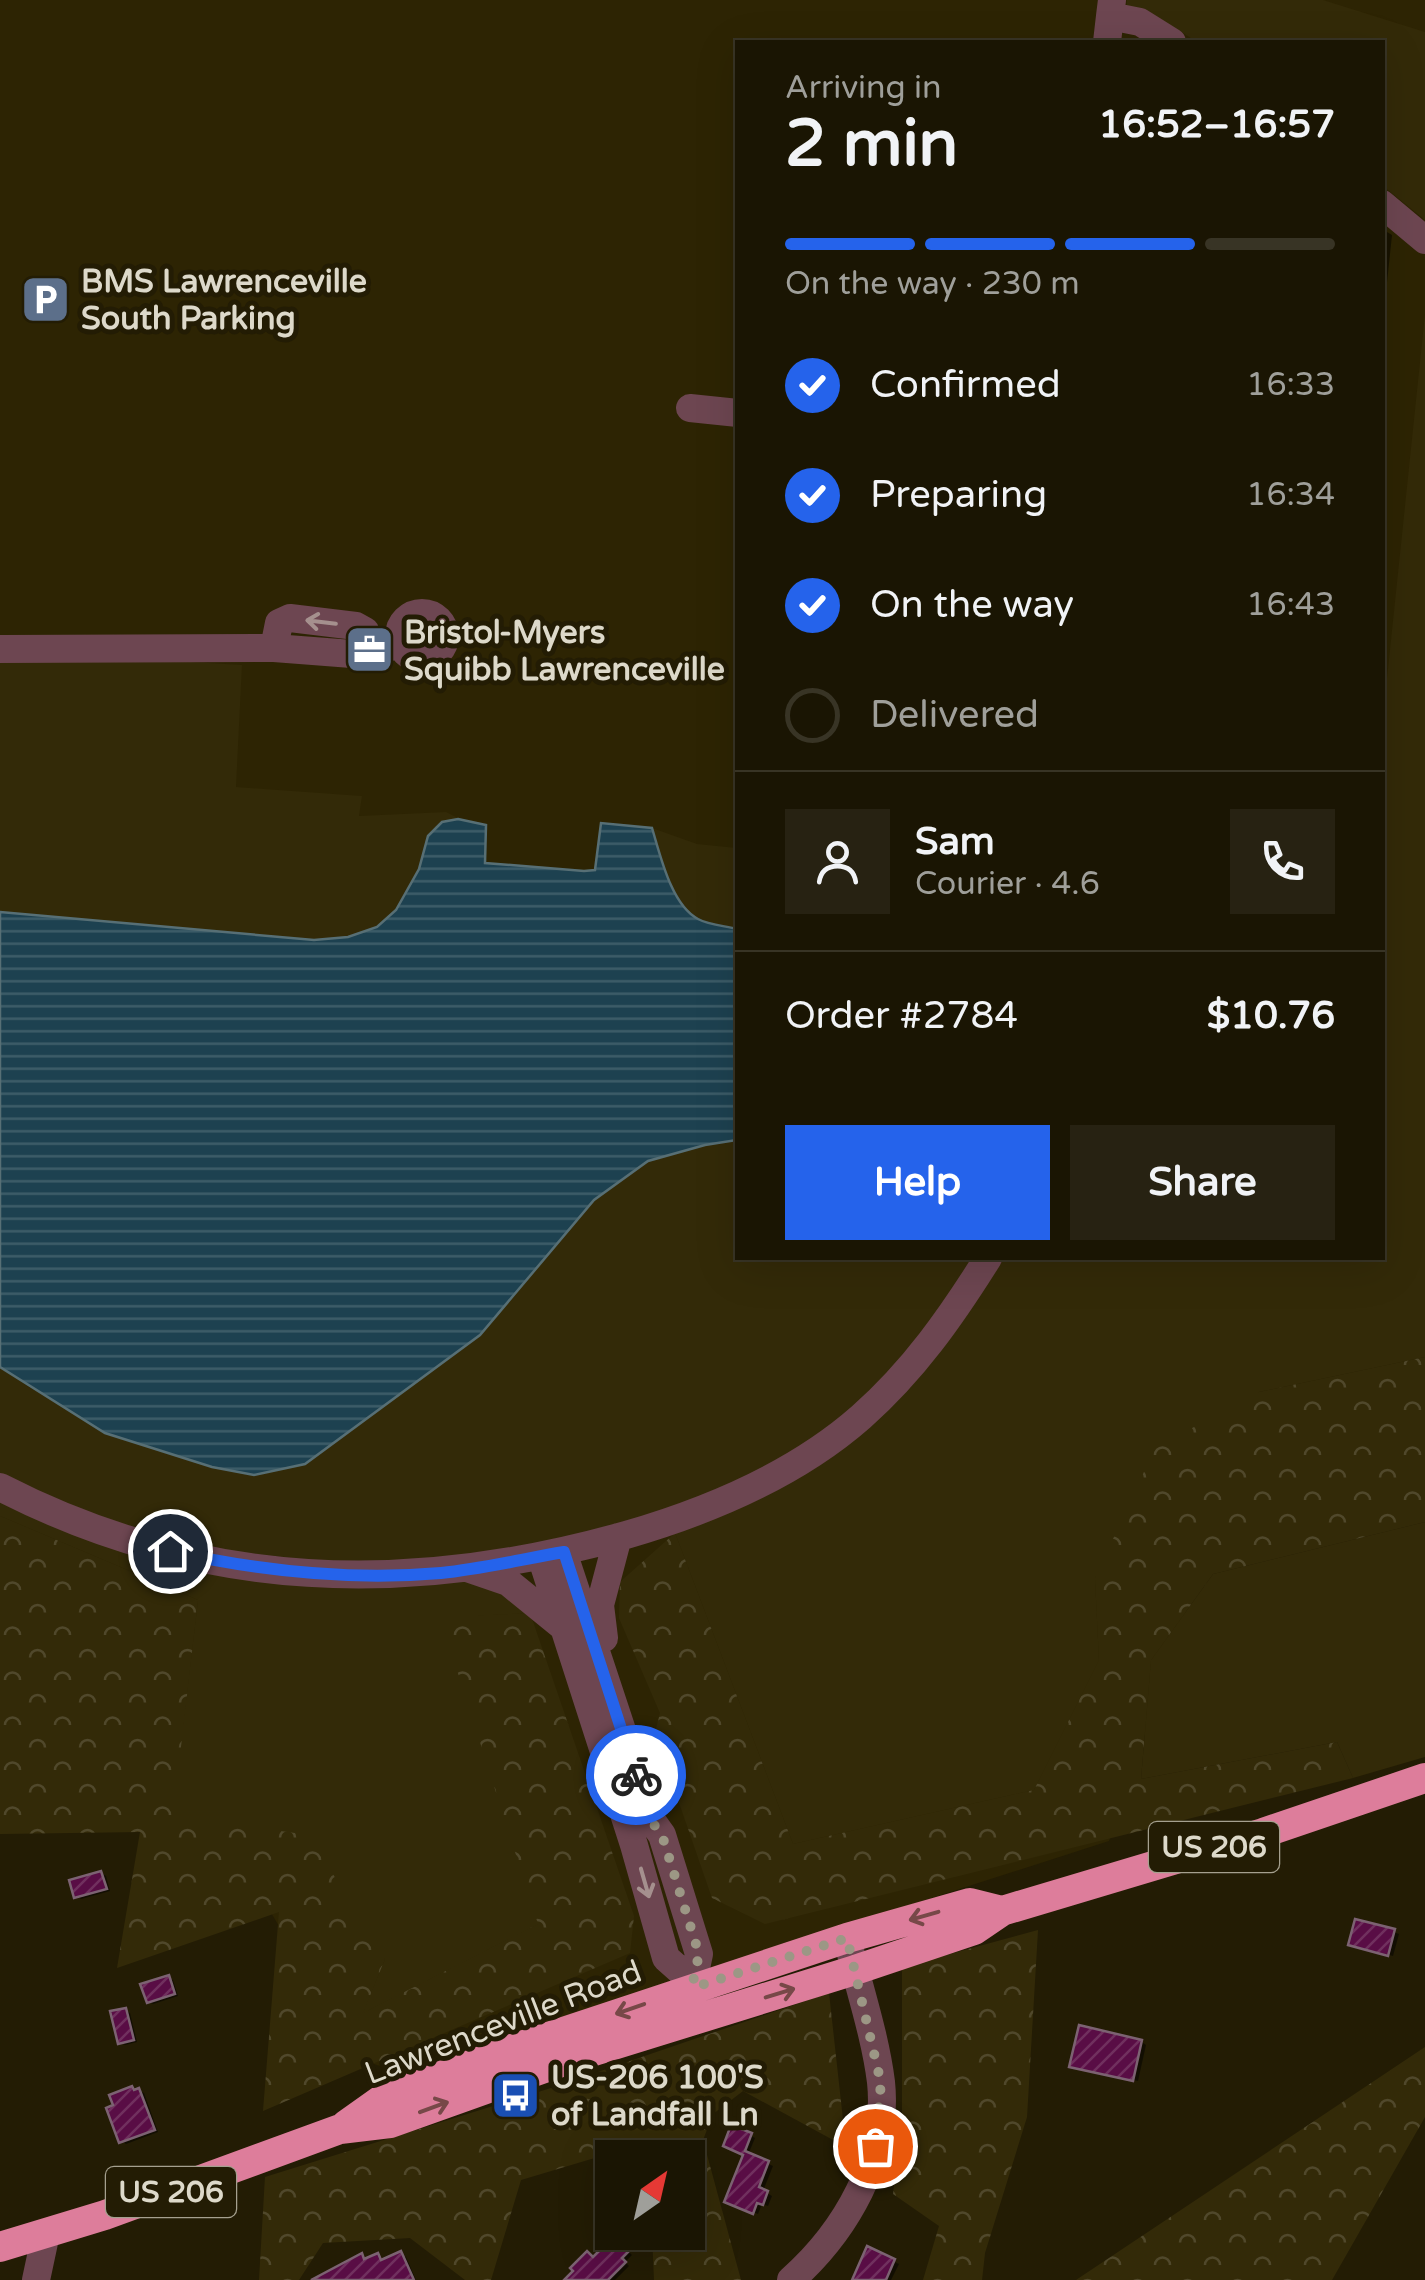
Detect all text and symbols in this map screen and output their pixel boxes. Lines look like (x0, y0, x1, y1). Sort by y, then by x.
text: Arriving in (785, 69, 942, 107)
text: 16:52–16:57 (1098, 102, 1335, 148)
text: 2 min (785, 105, 958, 184)
place label: BMS Lawrenceville South Parking (81, 263, 367, 338)
text: On the way · 230 m (785, 265, 1080, 303)
parking icon: BMS Lawrenceville South Parking (20, 273, 72, 325)
icon: check (785, 358, 840, 413)
text: Confirmed (870, 362, 1061, 408)
text: 16:33 (1246, 366, 1335, 404)
icon: check (785, 468, 840, 523)
text: Preparing (870, 472, 1047, 518)
text: 16:34 (1246, 476, 1335, 514)
icon: check (785, 578, 840, 633)
text: On the way (870, 582, 1074, 628)
text: 16:43 (1246, 586, 1335, 624)
one-way arrow (306, 612, 338, 631)
place label: Bristol-Myers Squibb Lawrenceville (404, 614, 725, 689)
office icon: Bristol-Myers Squibb Lawrenceville (343, 624, 395, 676)
text: Delivered (870, 692, 1039, 738)
button: person (785, 809, 890, 914)
button: phone (1230, 809, 1335, 914)
text: Sam (915, 819, 995, 865)
text: Courier · 4.6 (915, 865, 1100, 903)
text: Order #2784 (785, 993, 1018, 1039)
text: $10.76 (1207, 993, 1335, 1039)
button: Help (785, 1125, 1050, 1240)
button: Share (1070, 1125, 1335, 1240)
pin (128, 1509, 213, 1594)
icon: home (143, 1524, 198, 1579)
courier (586, 1725, 686, 1825)
icon: bike (609, 1748, 664, 1803)
road number: US 206 (1149, 1822, 1279, 1872)
one-way arrow (637, 1866, 655, 1898)
one-way arrow (909, 1908, 941, 1926)
street label: Lawrenceville Road (360, 1953, 647, 2093)
one-way arrow (763, 1983, 795, 2001)
one-way arrow (615, 2001, 647, 2019)
place label: US-206 100'S of Landfall Ln (551, 2059, 764, 2134)
bus stop icon: US-206 100'S of Landfall Ln (490, 2069, 542, 2121)
one-way arrow (417, 2097, 448, 2115)
pin (833, 2104, 918, 2189)
icon: bag (848, 2119, 903, 2174)
north arrow (595, 2140, 705, 2250)
map controls (595, 2140, 705, 2250)
road number: US 206 (106, 2167, 236, 2217)

